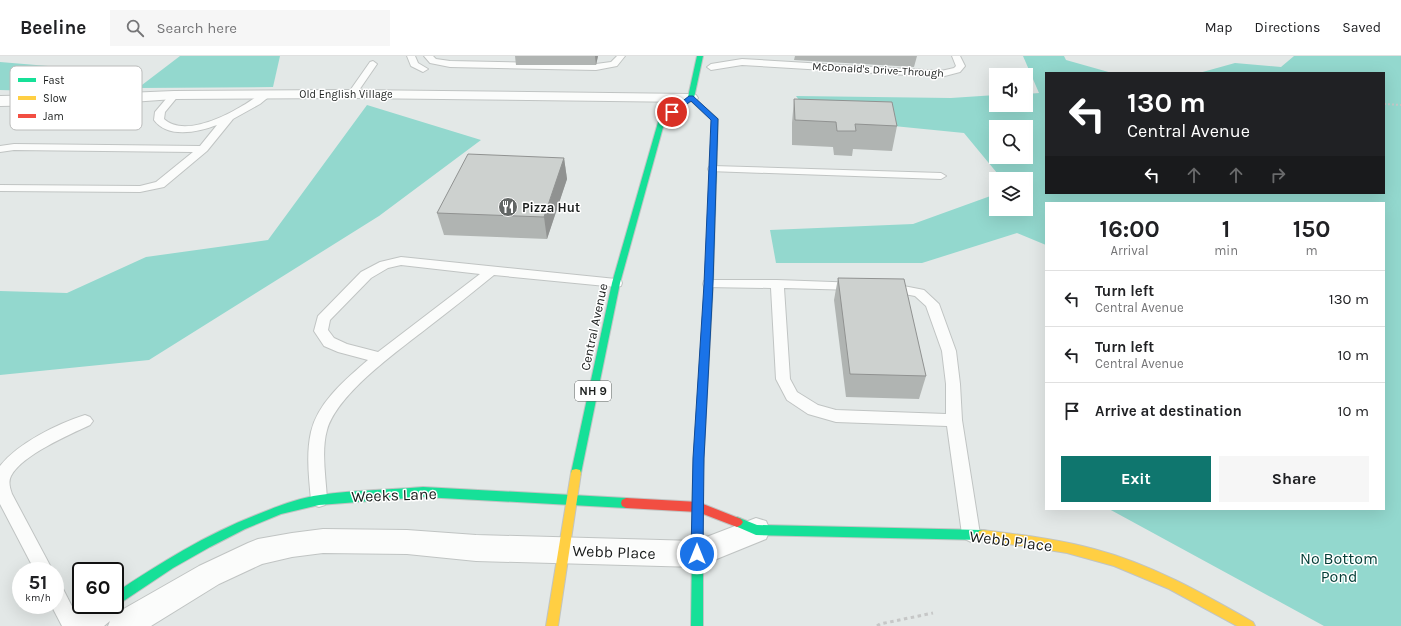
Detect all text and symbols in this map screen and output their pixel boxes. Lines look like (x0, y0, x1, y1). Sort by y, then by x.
search box (110, 10, 390, 46)
text: Beeline (20, 17, 86, 39)
icon: search (124, 17, 146, 39)
text: Search here (156, 19, 237, 37)
text: Map (1205, 19, 1233, 36)
text: Directions (1255, 19, 1320, 36)
text: Saved (1342, 19, 1381, 36)
street label: McDonald's Drive-Through (812, 60, 944, 80)
legend (10, 66, 142, 130)
map controls (989, 68, 1033, 216)
button: sound (989, 68, 1033, 112)
text: Fast (43, 74, 64, 87)
text: 130 m (1127, 86, 1206, 119)
street label: Old English Village (299, 88, 393, 101)
icon: left (1061, 88, 1113, 140)
text: Slow (43, 92, 67, 105)
pin (655, 95, 689, 129)
icon: arrive (661, 101, 683, 123)
text: Jam (43, 110, 64, 123)
button: search (989, 120, 1033, 164)
text: Central Avenue (1127, 120, 1250, 142)
icon: left (1141, 164, 1163, 186)
icon: ahead (1183, 164, 1205, 186)
icon: ahead (1225, 164, 1247, 186)
icon: right (1267, 164, 1289, 186)
button: layers (989, 172, 1033, 216)
restaurant icon: Pizza Hut (497, 196, 519, 218)
place label: Pizza Hut (522, 200, 580, 215)
text: 16:00 (1100, 215, 1160, 243)
text: 1 (1222, 215, 1230, 243)
text: 150 (1293, 215, 1330, 243)
text: Arrival (1111, 243, 1149, 258)
text: min (1214, 243, 1238, 258)
text: m (1305, 243, 1318, 258)
street label: Central Avenue (577, 282, 611, 372)
text: Turn left (1095, 282, 1154, 300)
icon: left (1061, 288, 1083, 310)
text: 130 m (1329, 290, 1369, 308)
text: Central Avenue (1095, 300, 1184, 315)
text: Turn left (1095, 338, 1154, 356)
icon: left (1061, 344, 1083, 366)
text: 10 m (1338, 346, 1369, 364)
text: Central Avenue (1095, 356, 1184, 371)
road number: NH 9 (575, 381, 611, 401)
icon: arrive (1061, 400, 1083, 422)
text: Arrive at destination (1095, 402, 1242, 420)
text: 10 m (1338, 402, 1369, 420)
button: Exit (1061, 456, 1211, 502)
button: Share (1219, 456, 1369, 502)
street label: Weeks Lane (351, 484, 437, 506)
street label: Webb Place (968, 526, 1054, 556)
position arrow (676, 533, 718, 575)
street label: Webb Place (572, 541, 656, 563)
park label: No Bottom Pond (1300, 549, 1378, 586)
speed limit sign: 60 (72, 562, 124, 614)
text: 51 (29, 571, 47, 594)
text: km/h (25, 592, 51, 604)

